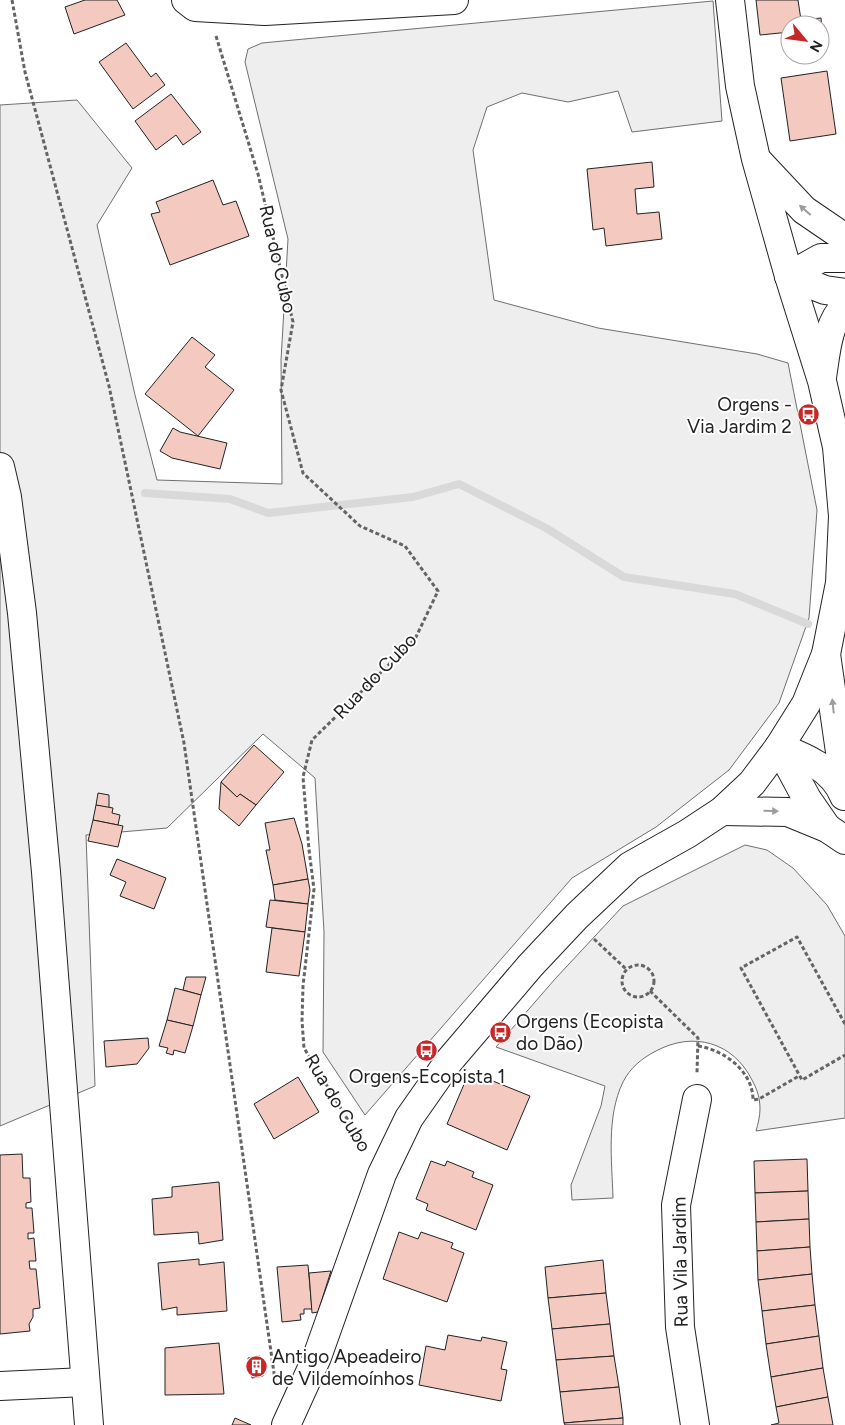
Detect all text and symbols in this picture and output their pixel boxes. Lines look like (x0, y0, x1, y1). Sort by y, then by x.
north arrow (780, 15, 830, 65)
text: N (806, 37, 826, 55)
street label: Rua do Cubo (254, 203, 302, 315)
one-way arrow (800, 204, 812, 216)
place label: Orgens - Via Jardim 2 (687, 393, 792, 438)
bus stop icon: Orgens - Via Jardim 2 (796, 403, 820, 427)
street label: Rua do Cubo (328, 628, 422, 724)
one-way arrow (829, 698, 837, 714)
one-way arrow (763, 807, 779, 815)
place label: Orgens (Ecopista do Dão) (516, 1010, 663, 1055)
bus stop icon: Orgens (Ecopista do Dão) (488, 1020, 512, 1044)
bus stop icon: Orgens-Ecopista 1 (415, 1038, 439, 1062)
street label: Rua do Cubo (300, 1050, 376, 1156)
place label: Orgens-Ecopista 1 (349, 1065, 505, 1088)
street label: Rua Vila Jardim (667, 1196, 693, 1328)
place label: Antigo Apeadeiro de Vildemoínhos (272, 1345, 421, 1390)
building icon: Antigo Apeadeiro de Vildemoínhos (244, 1355, 268, 1379)

